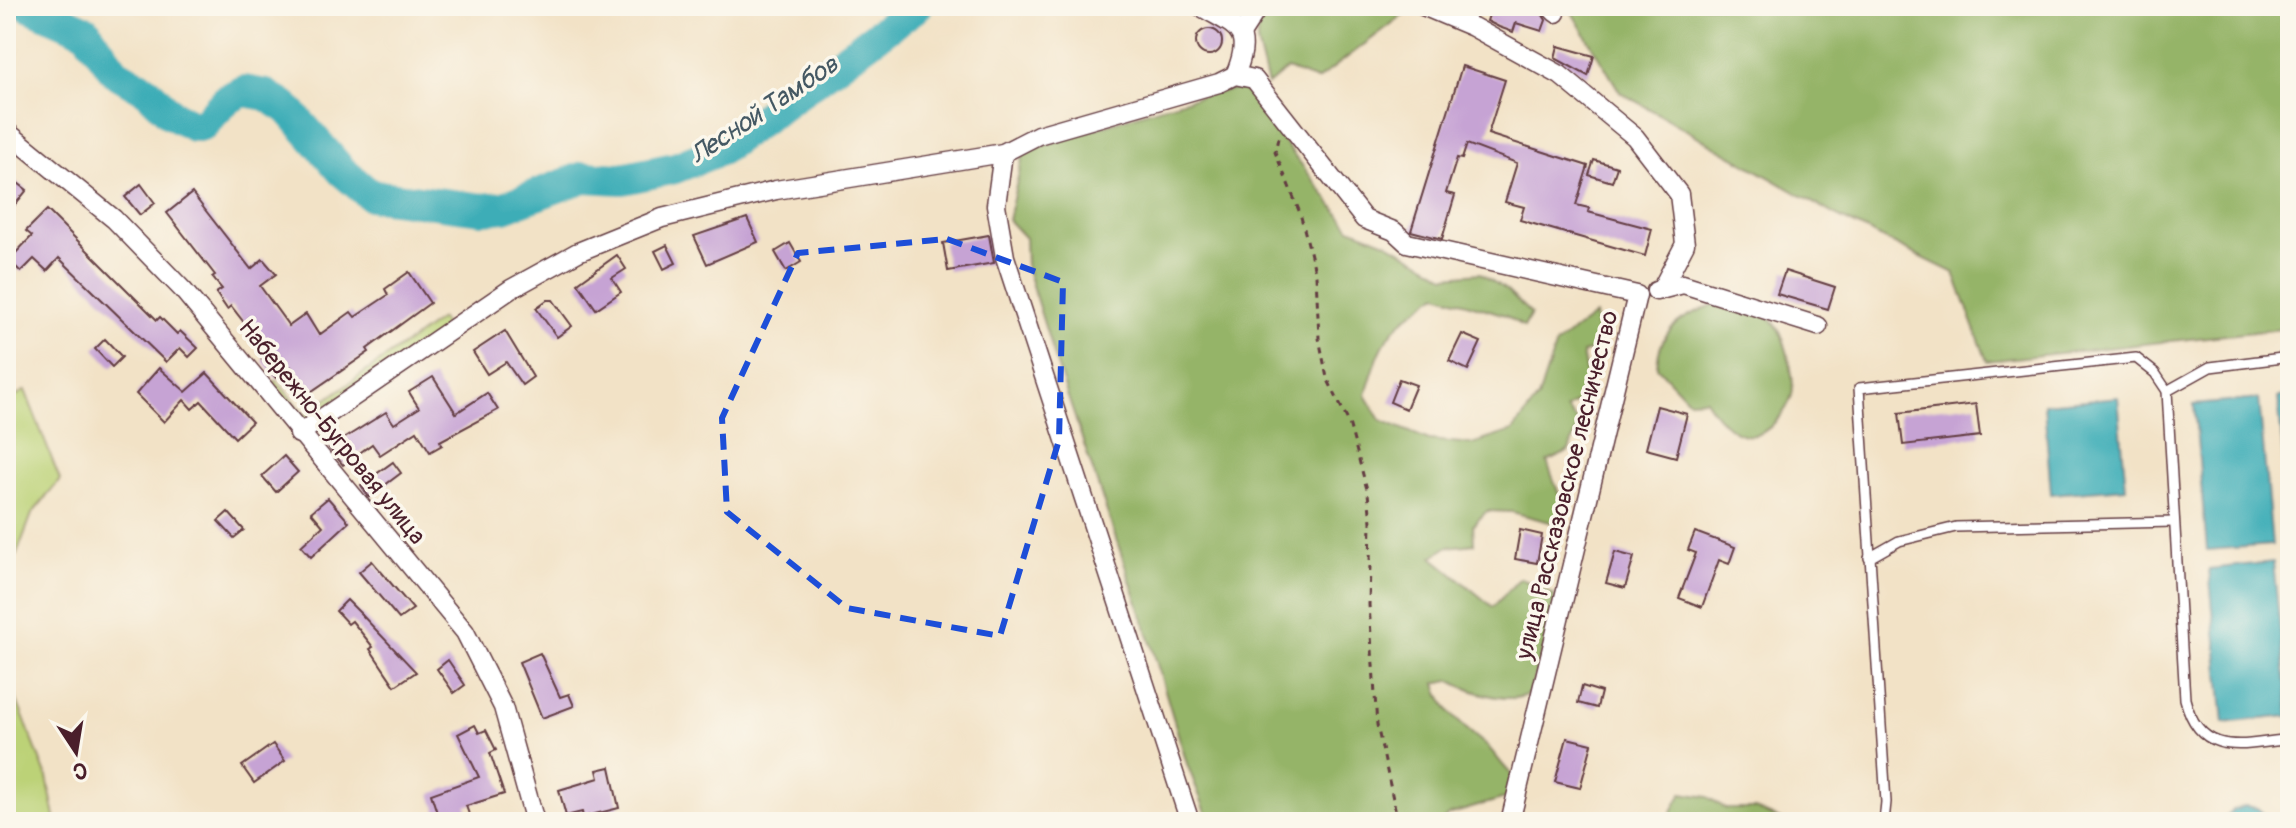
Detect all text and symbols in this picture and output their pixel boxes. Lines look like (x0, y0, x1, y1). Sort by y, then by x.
water label: Лесной Тамбов (684, 48, 845, 171)
street label: улица Рассказовское лесничество (1509, 307, 1624, 663)
street label: Набережно-Бугровая улица (232, 314, 432, 550)
north arrow (36, 712, 116, 792)
text: С (70, 755, 90, 786)

